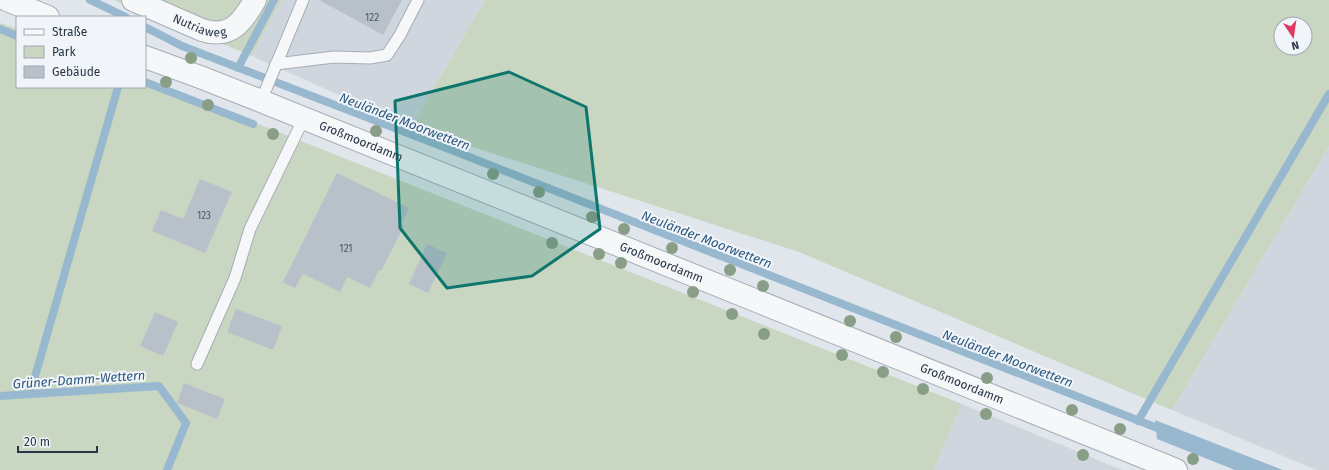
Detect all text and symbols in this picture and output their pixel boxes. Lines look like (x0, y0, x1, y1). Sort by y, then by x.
street label: Nutriaweg (171, 11, 228, 40)
house number: 122 (365, 12, 379, 24)
legend (16, 16, 146, 88)
north arrow (1273, 16, 1313, 56)
text: Straße (52, 25, 87, 39)
text: N (1290, 38, 1300, 52)
text: Park (52, 45, 76, 59)
text: Gebäude (52, 65, 100, 79)
water label: Neuländer Moorwettern (337, 90, 472, 153)
street label: Großmoordamm (317, 118, 405, 164)
water label: Neuländer Moorwettern (639, 208, 774, 271)
house number: 123 (197, 210, 211, 222)
street label: Großmoordamm (618, 239, 705, 286)
house number: 121 (339, 243, 353, 255)
water label: Neuländer Moorwettern (940, 327, 1075, 390)
street label: Großmoordamm (918, 361, 1006, 407)
water label: Grüner-Damm-Wettern (12, 367, 146, 392)
scale bar (18, 428, 97, 454)
text: 20 m (24, 435, 50, 449)

